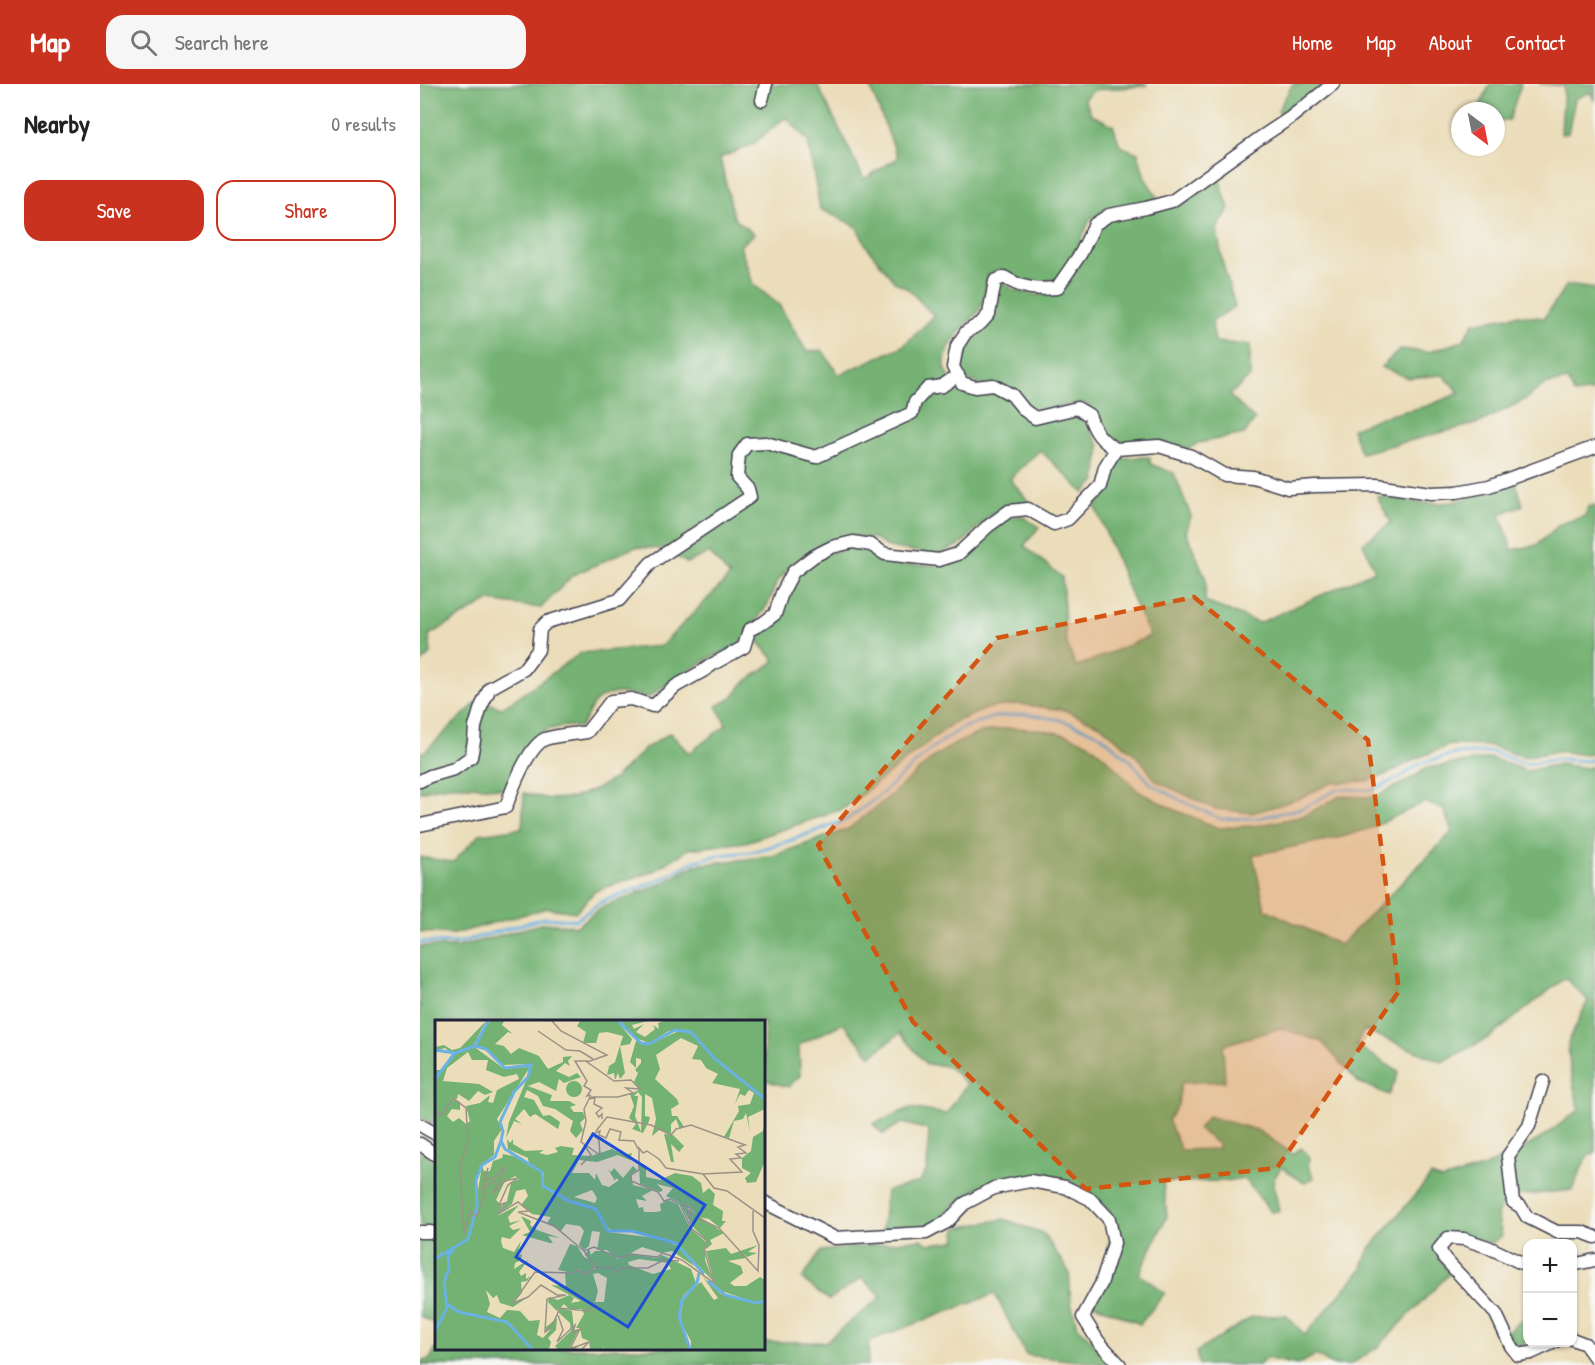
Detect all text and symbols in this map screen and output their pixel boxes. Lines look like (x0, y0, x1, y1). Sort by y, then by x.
search box (106, 15, 526, 69)
text: Map (30, 23, 70, 61)
icon: search (127, 26, 160, 59)
text: Search here (175, 27, 269, 57)
text: Home (1292, 28, 1333, 57)
text: Map (1366, 28, 1396, 57)
text: About (1429, 28, 1472, 57)
text: Contact (1505, 28, 1565, 57)
north arrow (1451, 102, 1505, 156)
text: Nearby (24, 106, 90, 141)
text: 0 results (331, 110, 396, 137)
button: Save (24, 180, 204, 241)
button: Share (216, 180, 396, 241)
inset map (435, 1020, 765, 1350)
map controls (1523, 1239, 1577, 1347)
button: + (1523, 1239, 1577, 1293)
button: − (1523, 1293, 1577, 1347)

